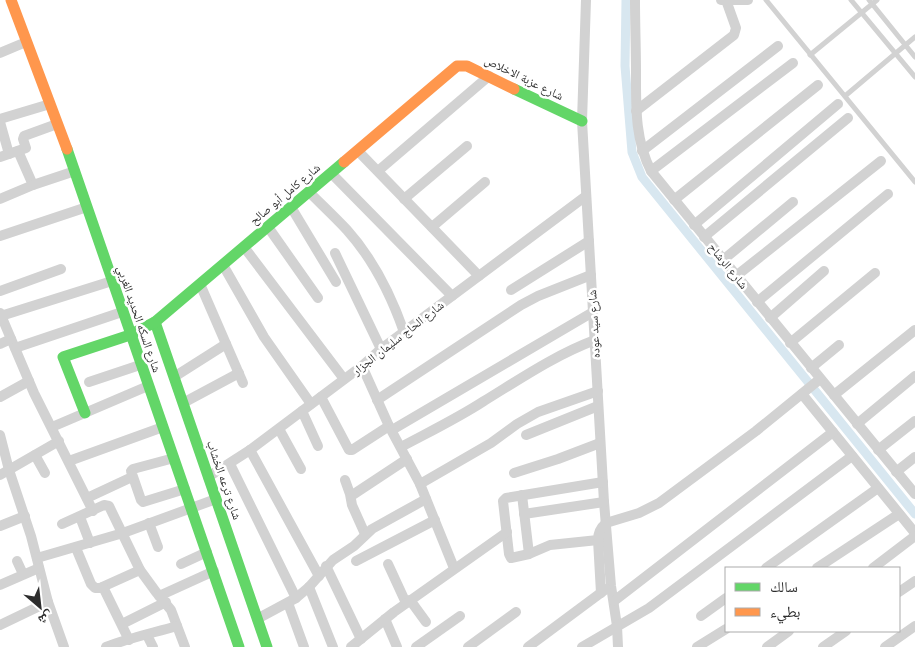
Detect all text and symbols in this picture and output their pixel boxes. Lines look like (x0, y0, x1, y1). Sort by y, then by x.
street label: شارع عزبة الاخلاص (482, 52, 566, 104)
street label: شارع كامل أبو صالح (246, 160, 324, 228)
street label: شارع الرشاح (705, 240, 751, 292)
street label: شارع السكه الحديد الغربي (111, 263, 165, 375)
street label: شارع سيد عوده (584, 289, 604, 359)
street label: شارع الحاج سليمان الجزار (348, 297, 447, 379)
street label: شارع ترعه الخشاب (203, 438, 245, 522)
legend (725, 567, 900, 632)
text: سالك (770, 577, 798, 597)
north arrow (15, 582, 65, 632)
text: بطيء (770, 602, 800, 624)
text: ش (35, 606, 57, 630)

